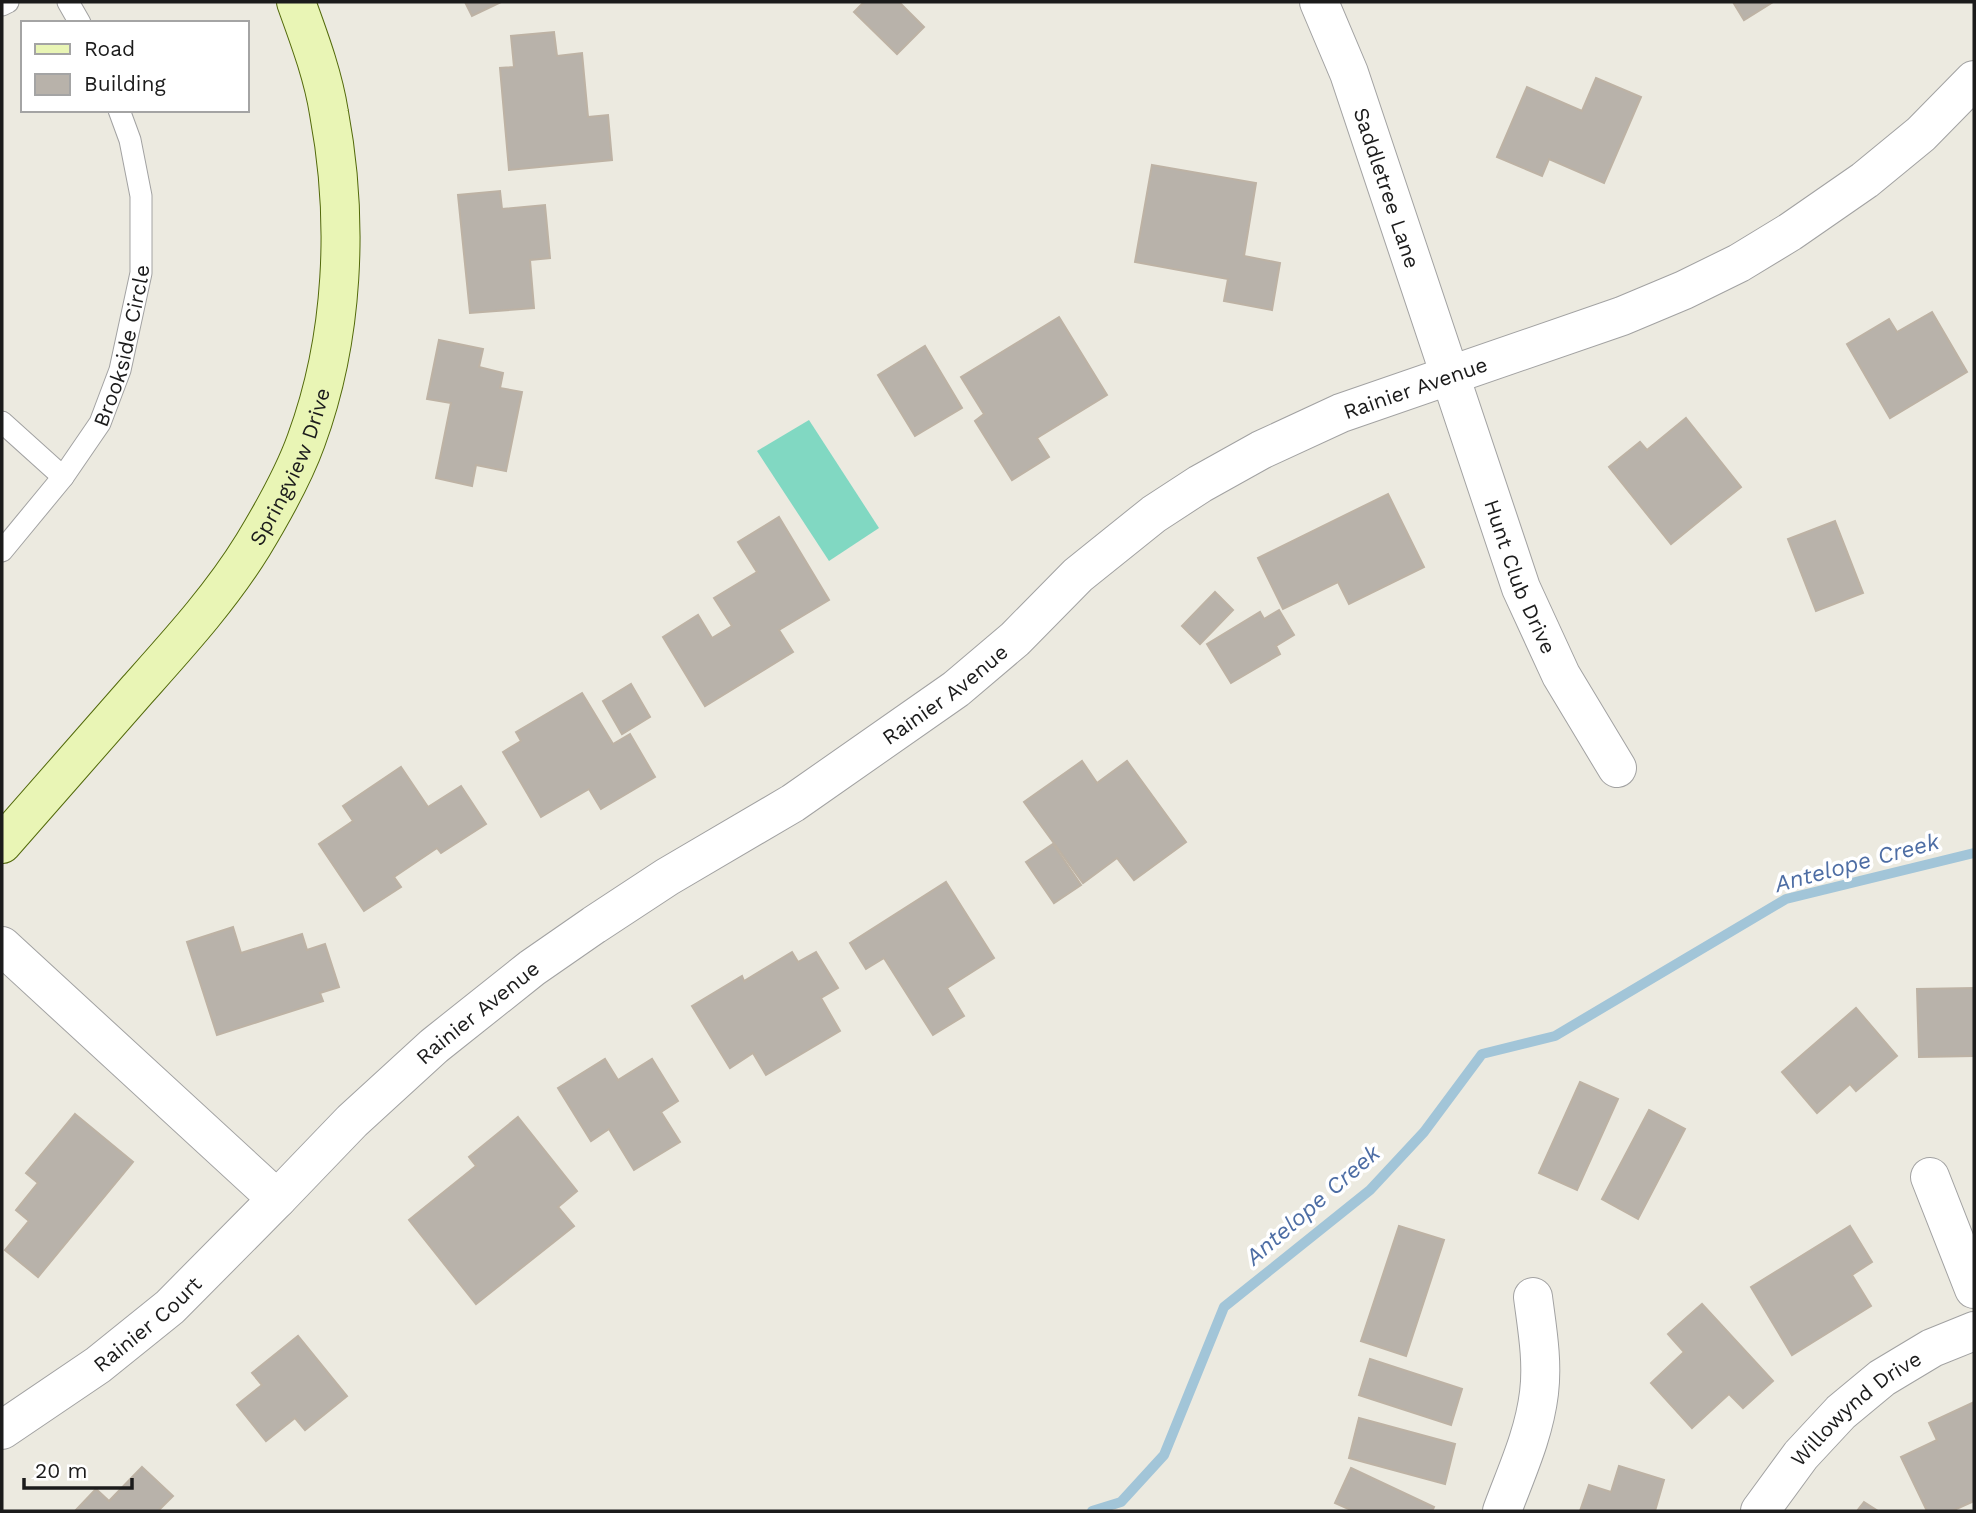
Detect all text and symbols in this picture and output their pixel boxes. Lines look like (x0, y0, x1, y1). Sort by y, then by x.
legend (21, 21, 248, 112)
text: Road (84, 36, 135, 61)
text: Building (84, 71, 166, 96)
street label: Saddletree Lane (1349, 104, 1426, 271)
street label: Brookside Circle (87, 265, 154, 430)
street label: Rainier Avenue (1340, 351, 1491, 424)
street label: Springview Drive (243, 385, 334, 549)
street label: Hunt Club Drive (1480, 496, 1562, 657)
street label: Rainier Avenue (877, 639, 1012, 749)
water label: Antelope Creek (1771, 828, 1944, 898)
street label: Rainier Avenue (410, 955, 544, 1069)
water label: Antelope Creek (1240, 1138, 1387, 1271)
street label: Rainier Court (88, 1271, 206, 1377)
street label: Willowynd Drive (1785, 1345, 1925, 1471)
scale bar (24, 1446, 133, 1490)
text: 20 m (35, 1458, 87, 1483)

